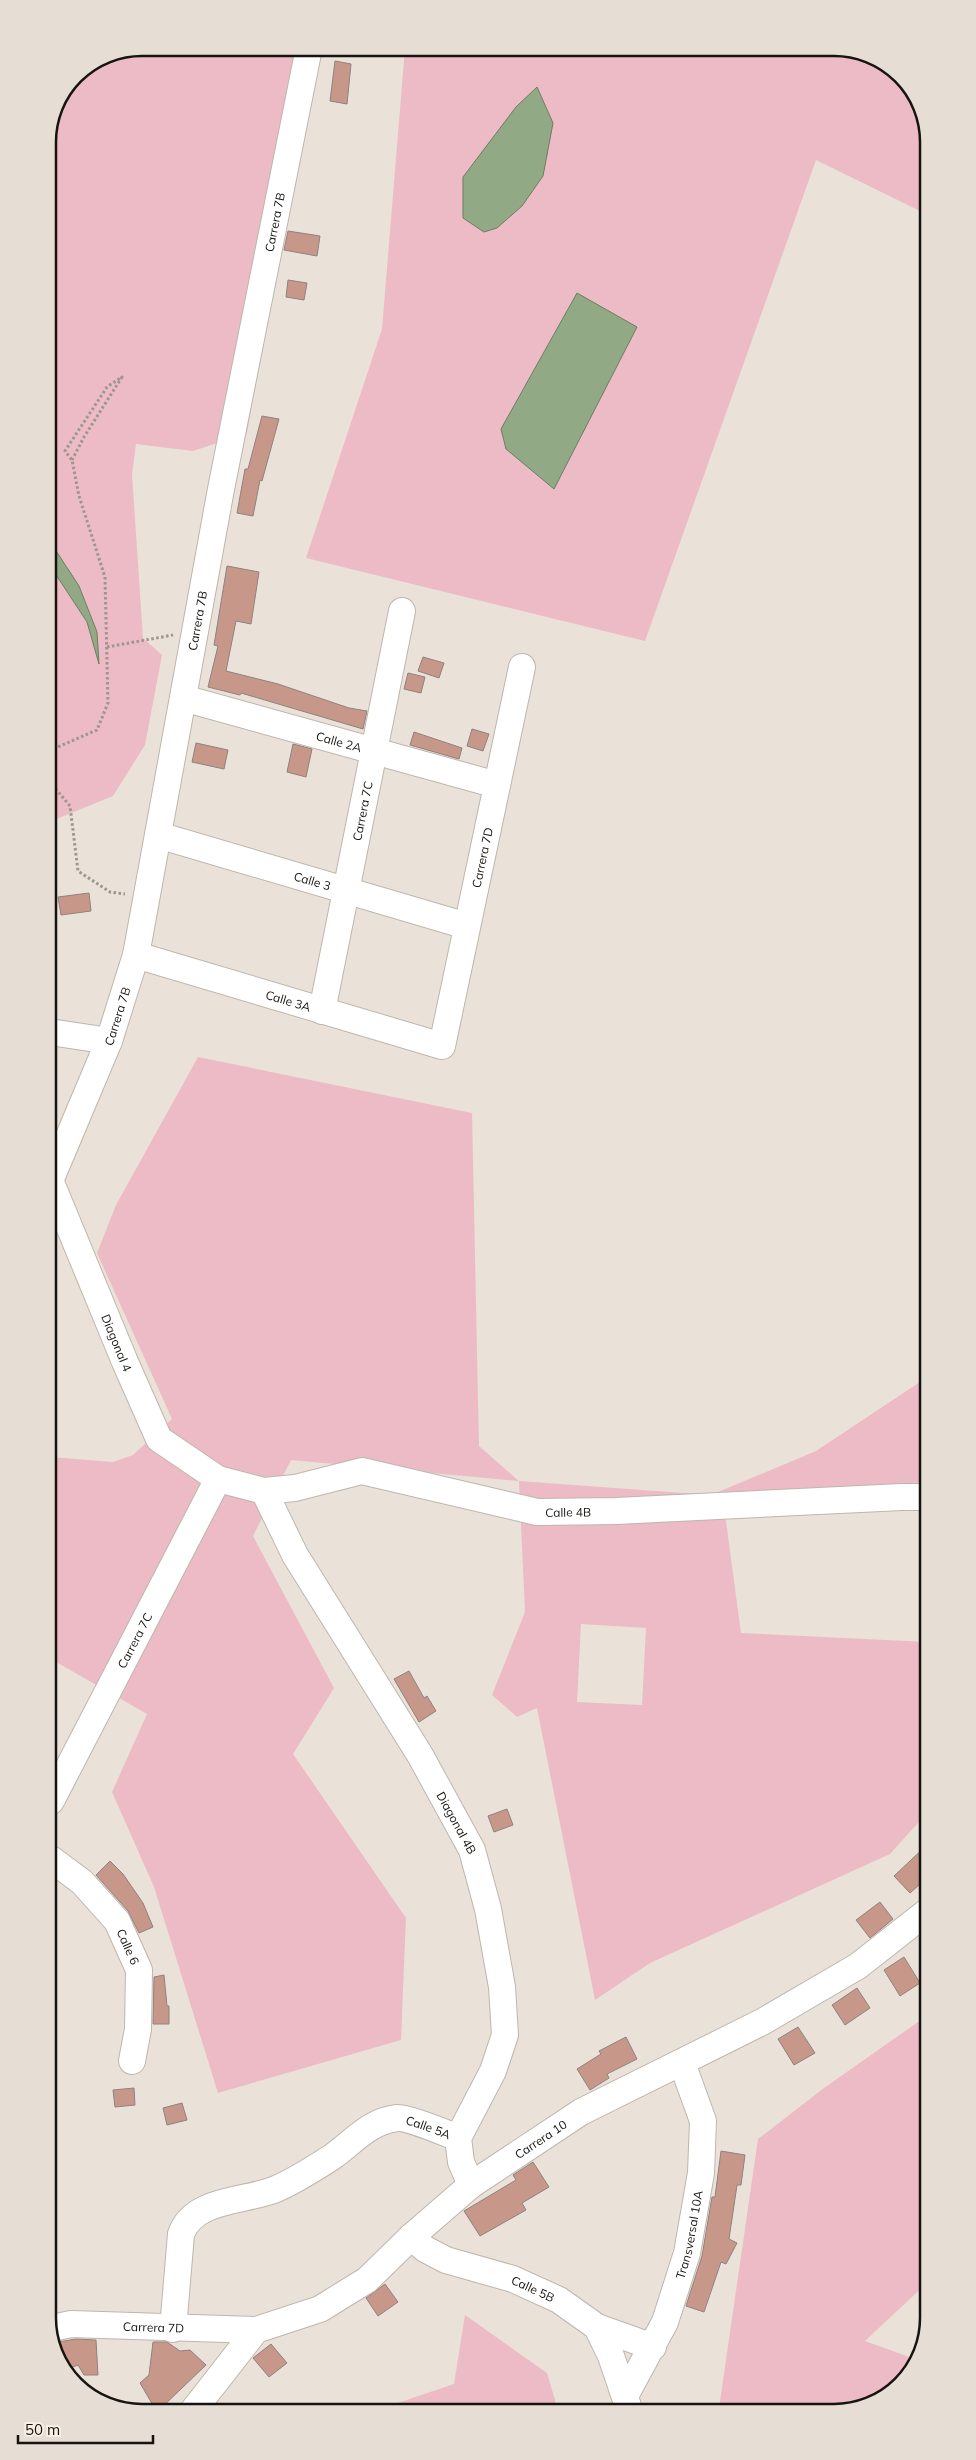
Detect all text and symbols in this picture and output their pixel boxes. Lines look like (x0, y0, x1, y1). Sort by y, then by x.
street label: Carrera 7B (261, 191, 288, 253)
street label: Carrera 7B (184, 590, 210, 652)
street label: Calle 2A (315, 728, 364, 755)
street label: Carrera 7C (349, 780, 375, 842)
street label: Carrera 7D (468, 826, 495, 889)
street label: Calle 3 (292, 868, 333, 893)
street label: Carrera 7B (100, 985, 133, 1048)
street label: Calle 3A (264, 986, 313, 1014)
street label: Diagonal 4 (99, 1312, 136, 1374)
street label: Calle 4B (545, 1504, 591, 1519)
street label: Carrera 7C (114, 1610, 155, 1671)
street label: Diagonal 4B (434, 1789, 480, 1856)
street label: Calle 6 (114, 1926, 143, 1967)
street label: Calle 5A (404, 2112, 453, 2142)
street label: Carrera 10 (512, 2116, 569, 2162)
street label: Transversal 10A (672, 2189, 705, 2281)
street label: Calle 5B (509, 2272, 557, 2305)
street label: Carrera 7D (123, 2318, 184, 2335)
scale bar (18, 2412, 152, 2444)
text: 50 m (25, 2420, 60, 2439)

